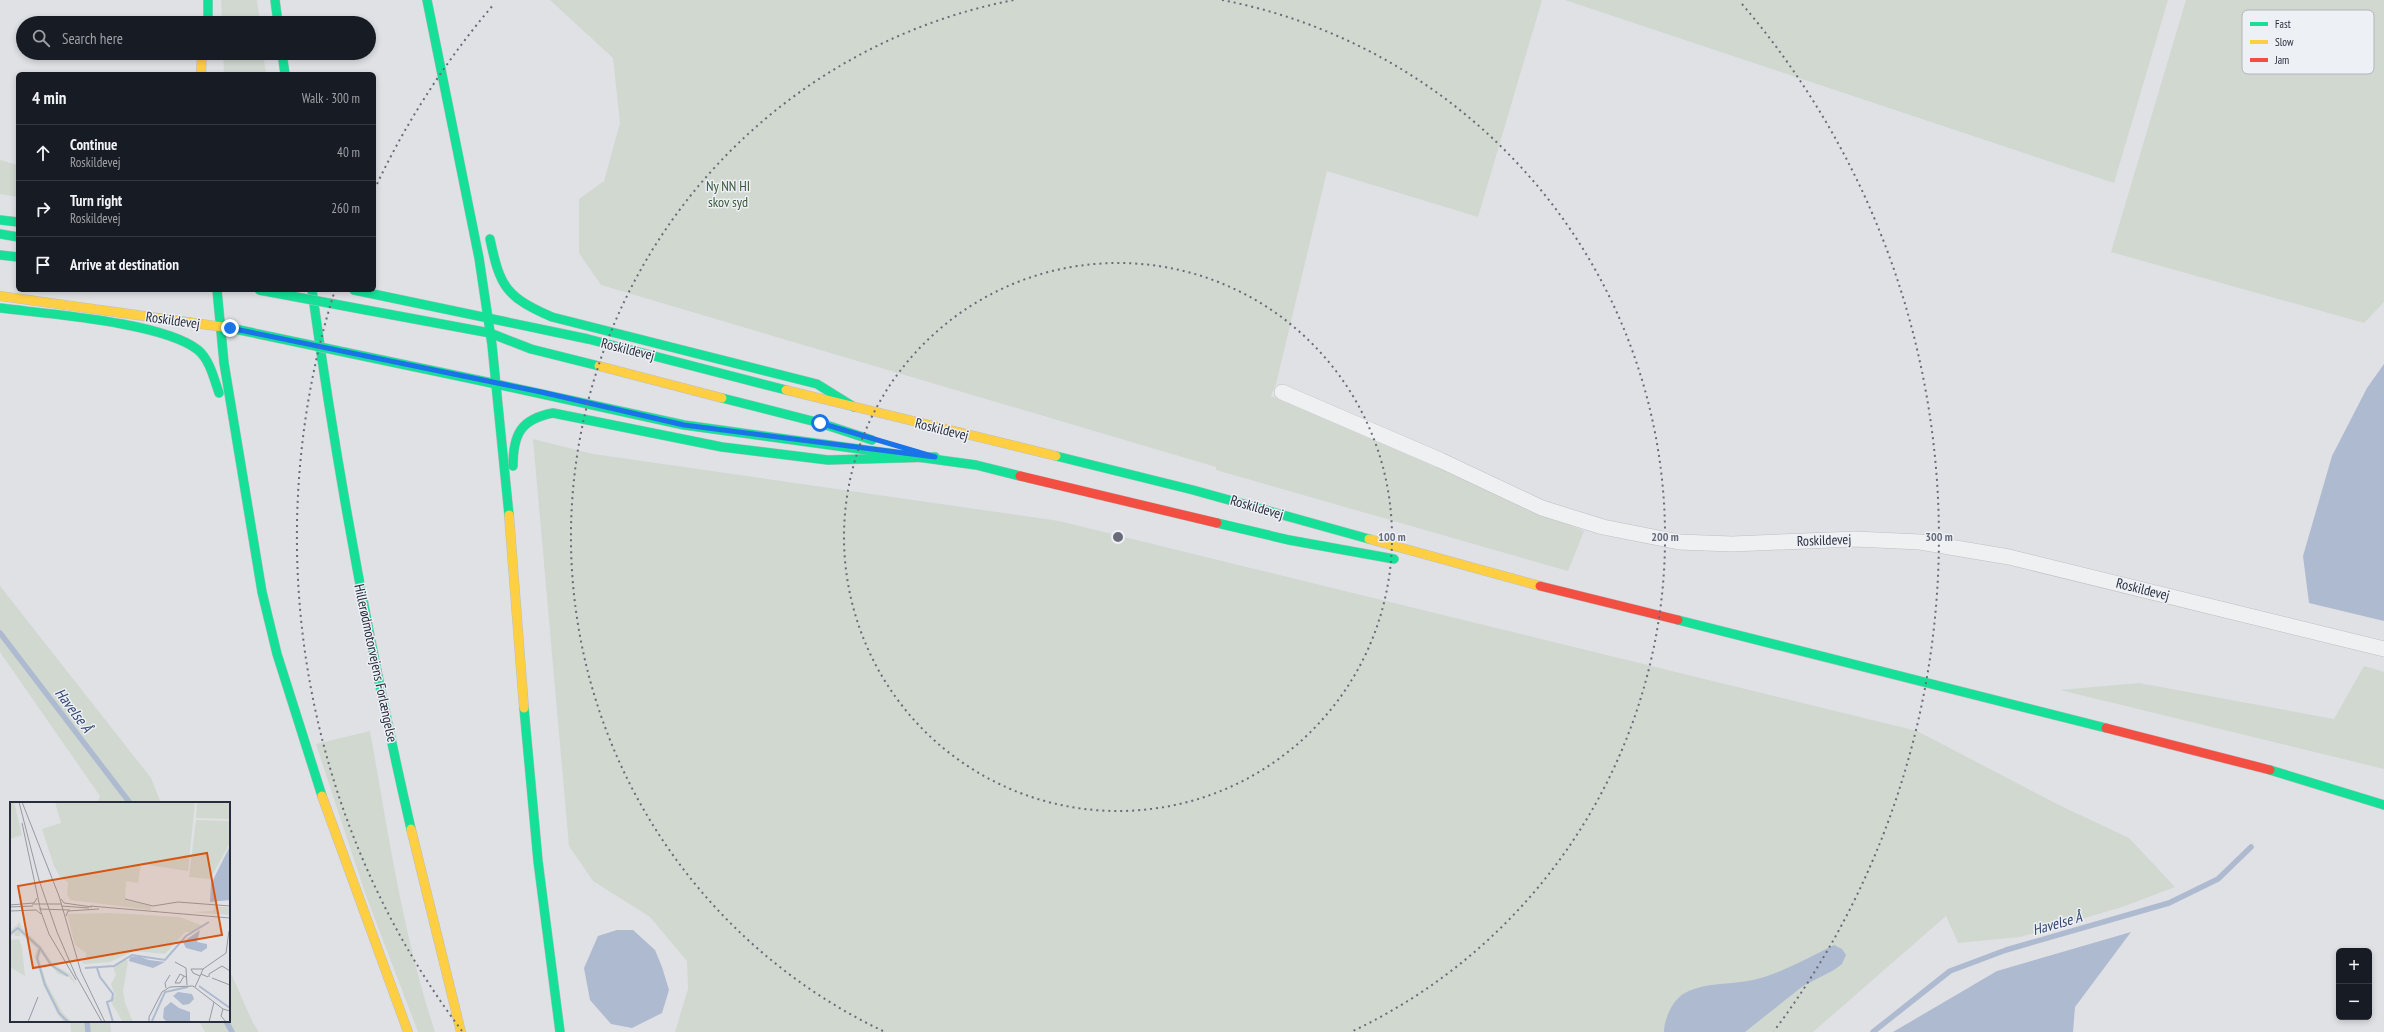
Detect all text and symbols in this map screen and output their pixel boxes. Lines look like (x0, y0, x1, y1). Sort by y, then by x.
legend (2242, 10, 2374, 74)
search box (16, 16, 376, 60)
text: Fast (2275, 17, 2291, 31)
icon: search (30, 27, 52, 49)
text: Search here (62, 29, 123, 48)
text: Slow (2275, 35, 2294, 49)
text: Jam (2274, 53, 2289, 67)
text: 4 min (32, 87, 66, 109)
text: Walk · 300 m (302, 90, 360, 107)
text: Continue (70, 135, 117, 154)
icon: ahead (32, 142, 54, 164)
text: 40 m (337, 144, 360, 161)
text: Roskildevej (70, 154, 121, 171)
park label: Ny NN HI skov syd (706, 177, 750, 211)
text: Turn right (70, 191, 122, 210)
icon: right (32, 198, 54, 220)
text: 260 m (331, 200, 360, 217)
text: Roskildevej (70, 210, 121, 227)
icon: arrive (32, 254, 54, 276)
text: Arrive at destination (70, 255, 179, 274)
street label: Roskildevej (145, 307, 201, 333)
route end (221, 319, 239, 337)
street label: Roskildevej (599, 334, 657, 364)
route start (811, 414, 829, 432)
street label: Roskildevej (913, 414, 971, 444)
street label: Roskildevej (1228, 491, 1286, 523)
text: 100 m (1378, 529, 1406, 544)
text: 200 m (1651, 529, 1679, 544)
text: 300 m (1925, 529, 1953, 544)
centre of rings (1111, 530, 1125, 544)
street label: Roskildevej (1796, 530, 1852, 550)
street label: Roskildevej (2114, 574, 2172, 604)
street label: Hillerødmotorvejens Forlængelse (350, 582, 402, 744)
water label: Havelse Å (51, 684, 97, 737)
inset map (10, 802, 230, 1022)
water label: Havelse Å (2030, 907, 2085, 939)
map controls (2336, 948, 2372, 1020)
button: + (2336, 948, 2372, 984)
button: − (2336, 984, 2372, 1020)

